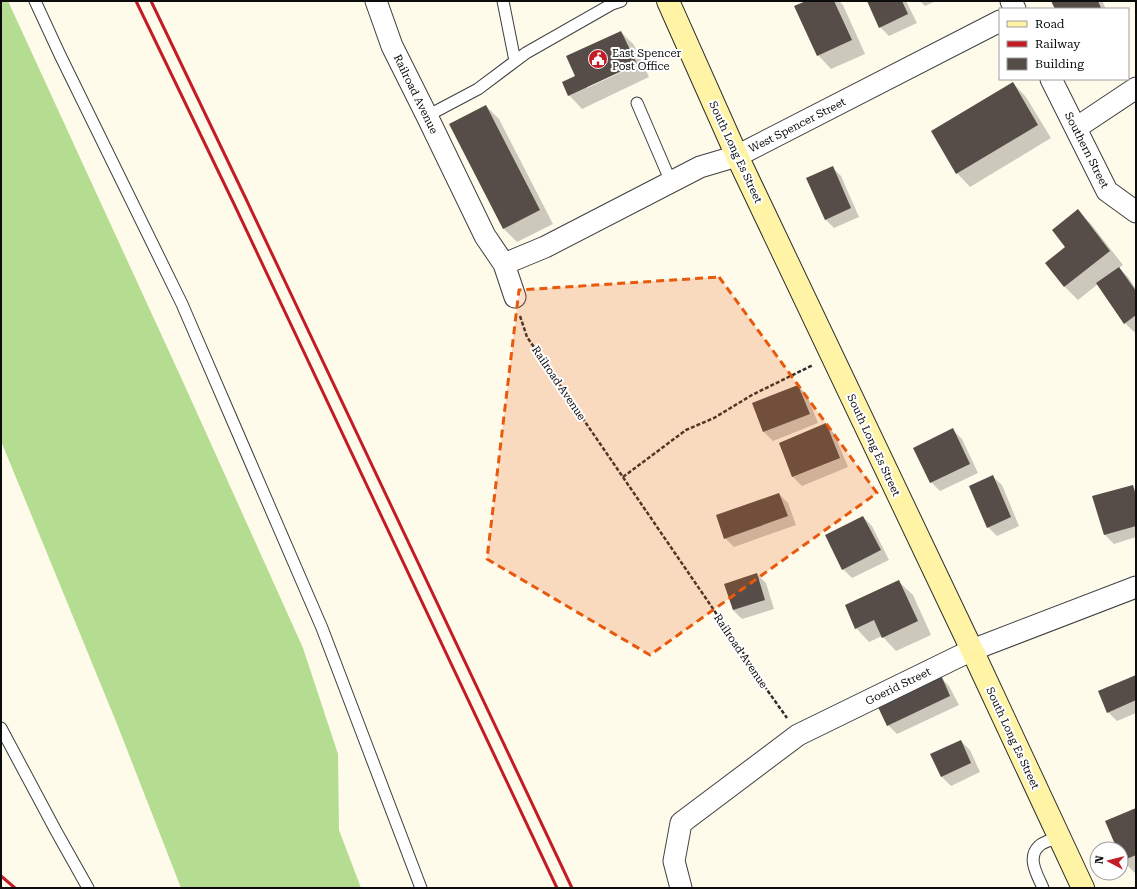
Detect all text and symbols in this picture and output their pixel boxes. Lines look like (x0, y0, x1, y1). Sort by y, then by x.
legend (999, 8, 1129, 80)
text: Road (1035, 17, 1065, 31)
text: Railway (1035, 37, 1081, 51)
place label: East Spencer Post Office (612, 47, 682, 73)
public building icon: East Spencer Post Office (587, 48, 609, 70)
street label: Railroad Avenue (391, 52, 440, 136)
text: Building (1035, 57, 1084, 71)
street label: West Spencer Street (747, 95, 848, 156)
street label: South Long Es Street (706, 99, 765, 205)
street label: Southern Street (1062, 110, 1111, 191)
street label: Railroad Avenue (529, 344, 588, 423)
street label: South Long Es Street (844, 392, 903, 498)
street label: Railroad Avenue (711, 612, 770, 691)
street label: Goerid Street (863, 665, 933, 708)
street label: South Long Es Street (983, 685, 1042, 791)
north arrow (1089, 841, 1129, 881)
text: N (1093, 854, 1107, 865)

